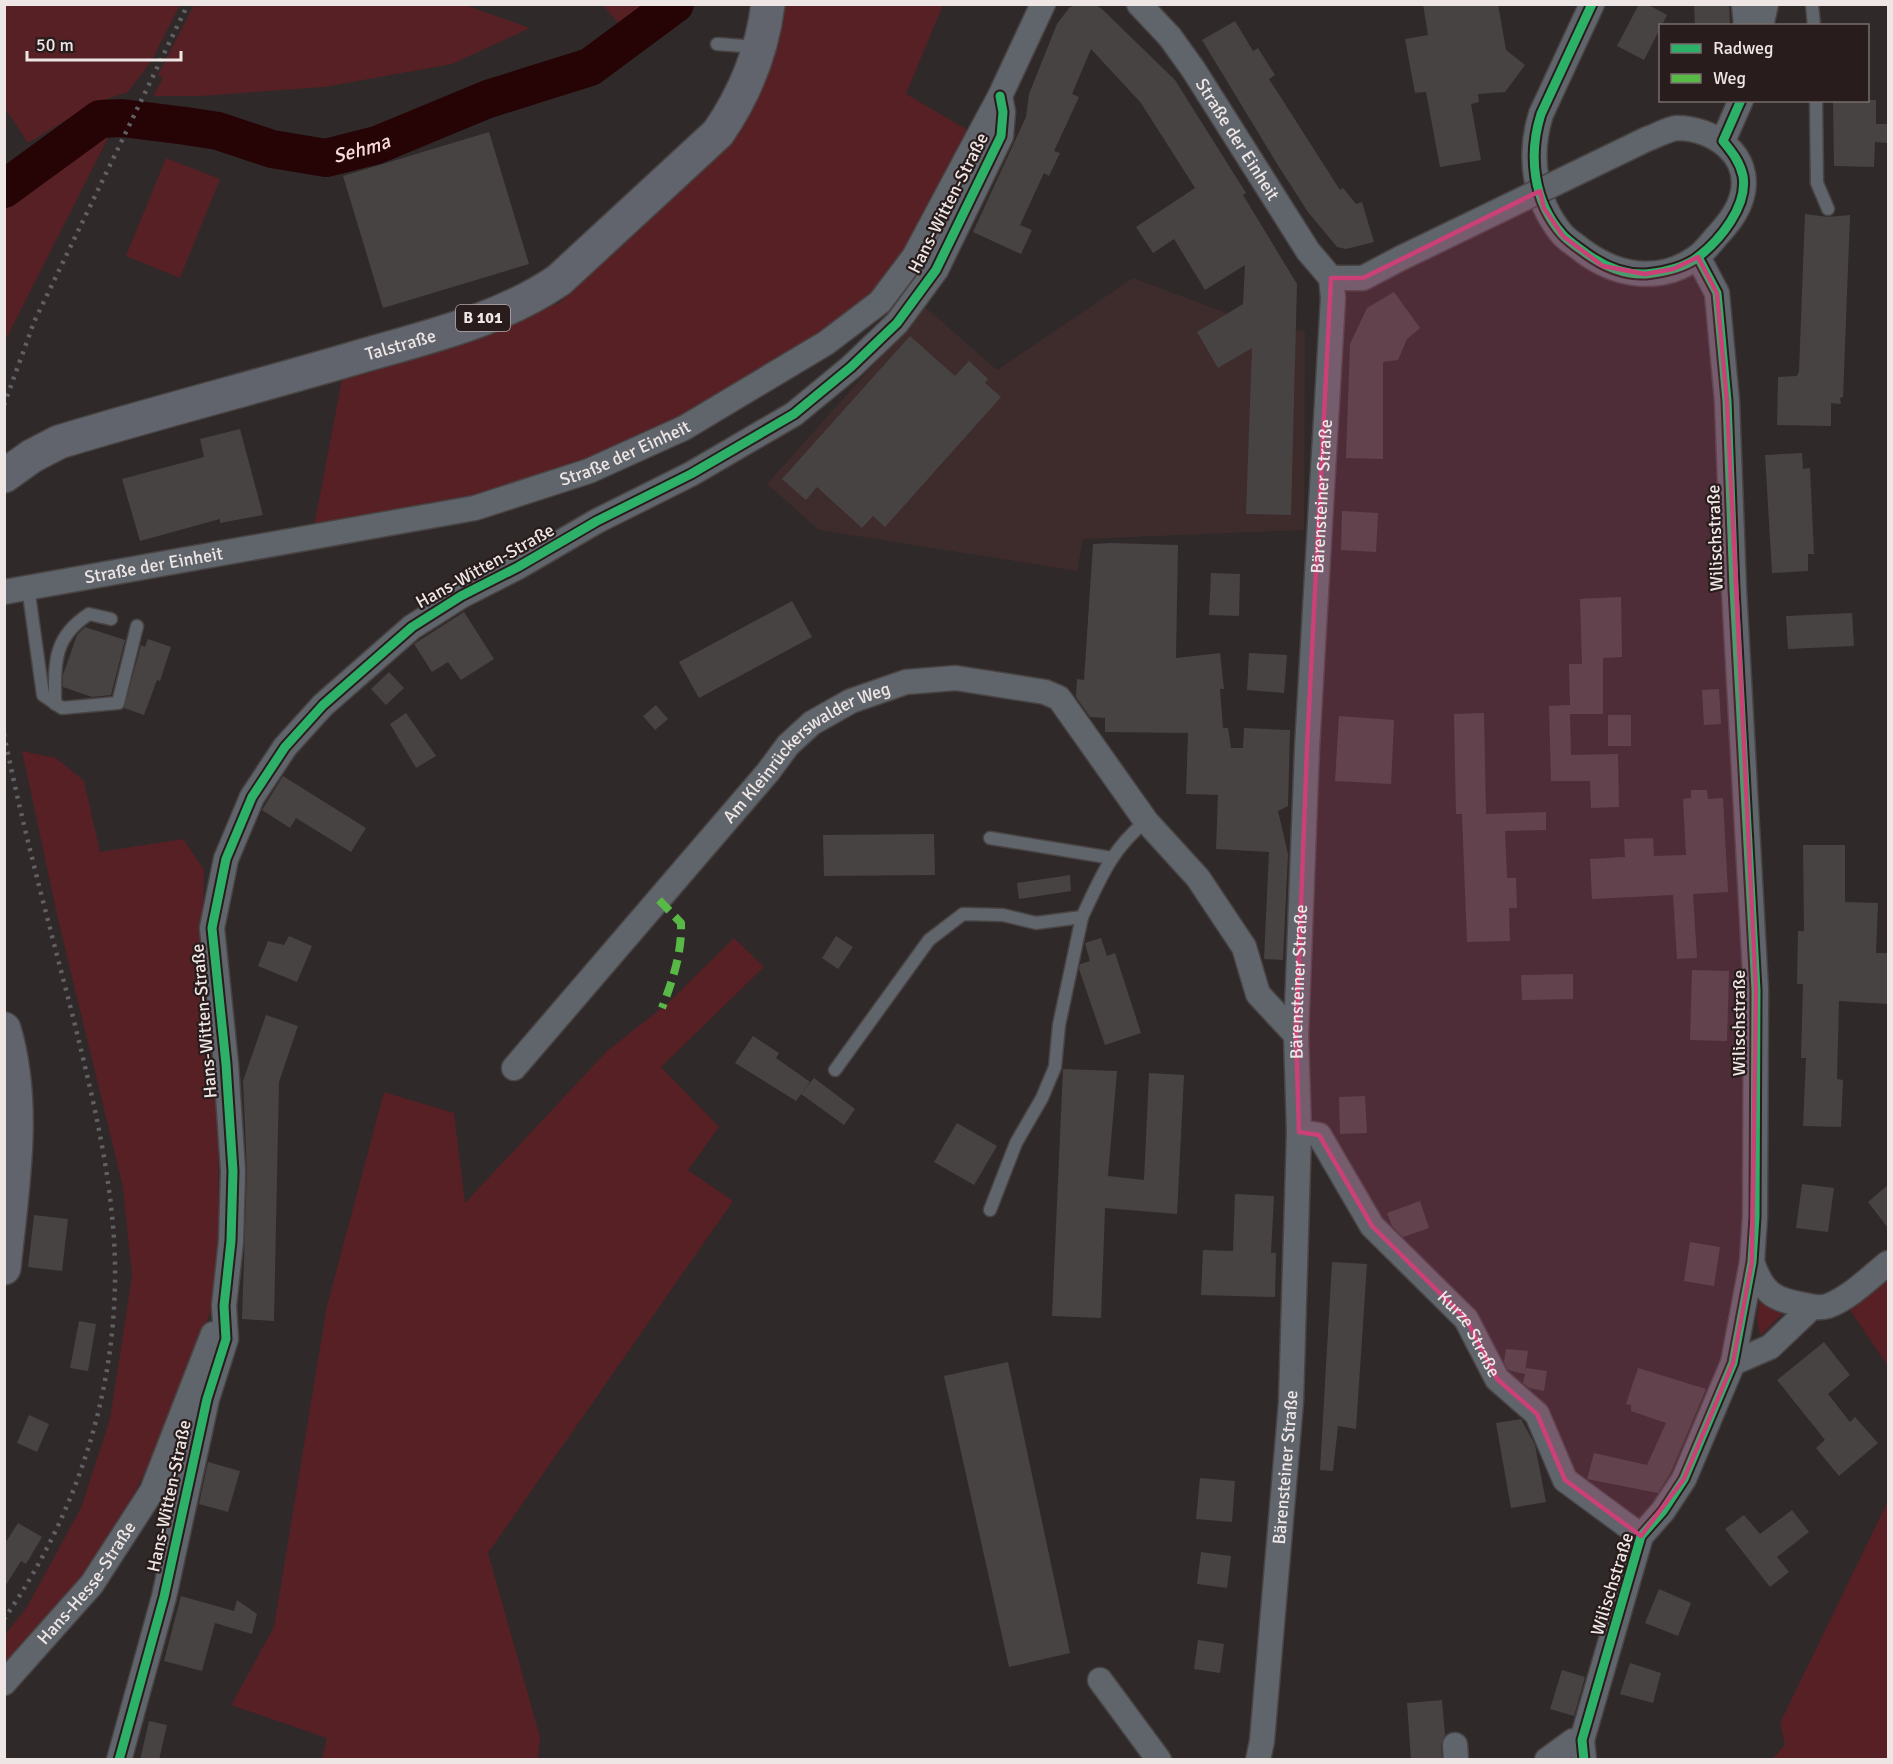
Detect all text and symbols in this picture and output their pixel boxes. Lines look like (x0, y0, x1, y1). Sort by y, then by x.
scale bar (27, 24, 182, 62)
legend (1659, 24, 1869, 102)
text: 50 m (36, 34, 74, 56)
text: Radweg (1713, 37, 1774, 59)
text: Weg (1713, 67, 1746, 89)
street label: Straße der Einheit (1191, 74, 1284, 205)
water label: Sehma (330, 128, 395, 168)
street label: Hans-Witten-Straße (903, 129, 993, 277)
road number: B 101 (456, 305, 510, 331)
street label: Talstraße (363, 324, 438, 365)
street label: Straße der Einheit (557, 416, 694, 491)
street label: Bärensteiner Straße (1306, 419, 1337, 574)
street label: Wilischstraße (1702, 484, 1728, 592)
street label: Hans-Witten-Straße (412, 519, 558, 613)
street label: Straße der Einheit (83, 542, 225, 588)
street label: Am Kleinrückerswalder Weg (718, 677, 893, 828)
street label: Bärensteiner Straße (1285, 904, 1312, 1060)
street label: Hans-Witten-Straße (186, 943, 222, 1099)
street label: Wilischstraße (1728, 970, 1750, 1076)
street label: Kurze Straße (1433, 1286, 1505, 1381)
street label: Bärensteiner Straße (1268, 1390, 1302, 1545)
street label: Hans-Witten-Straße (142, 1418, 196, 1574)
street label: Hans-Hesse-Straße (32, 1517, 141, 1649)
street label: Wilischstraße (1586, 1530, 1638, 1638)

